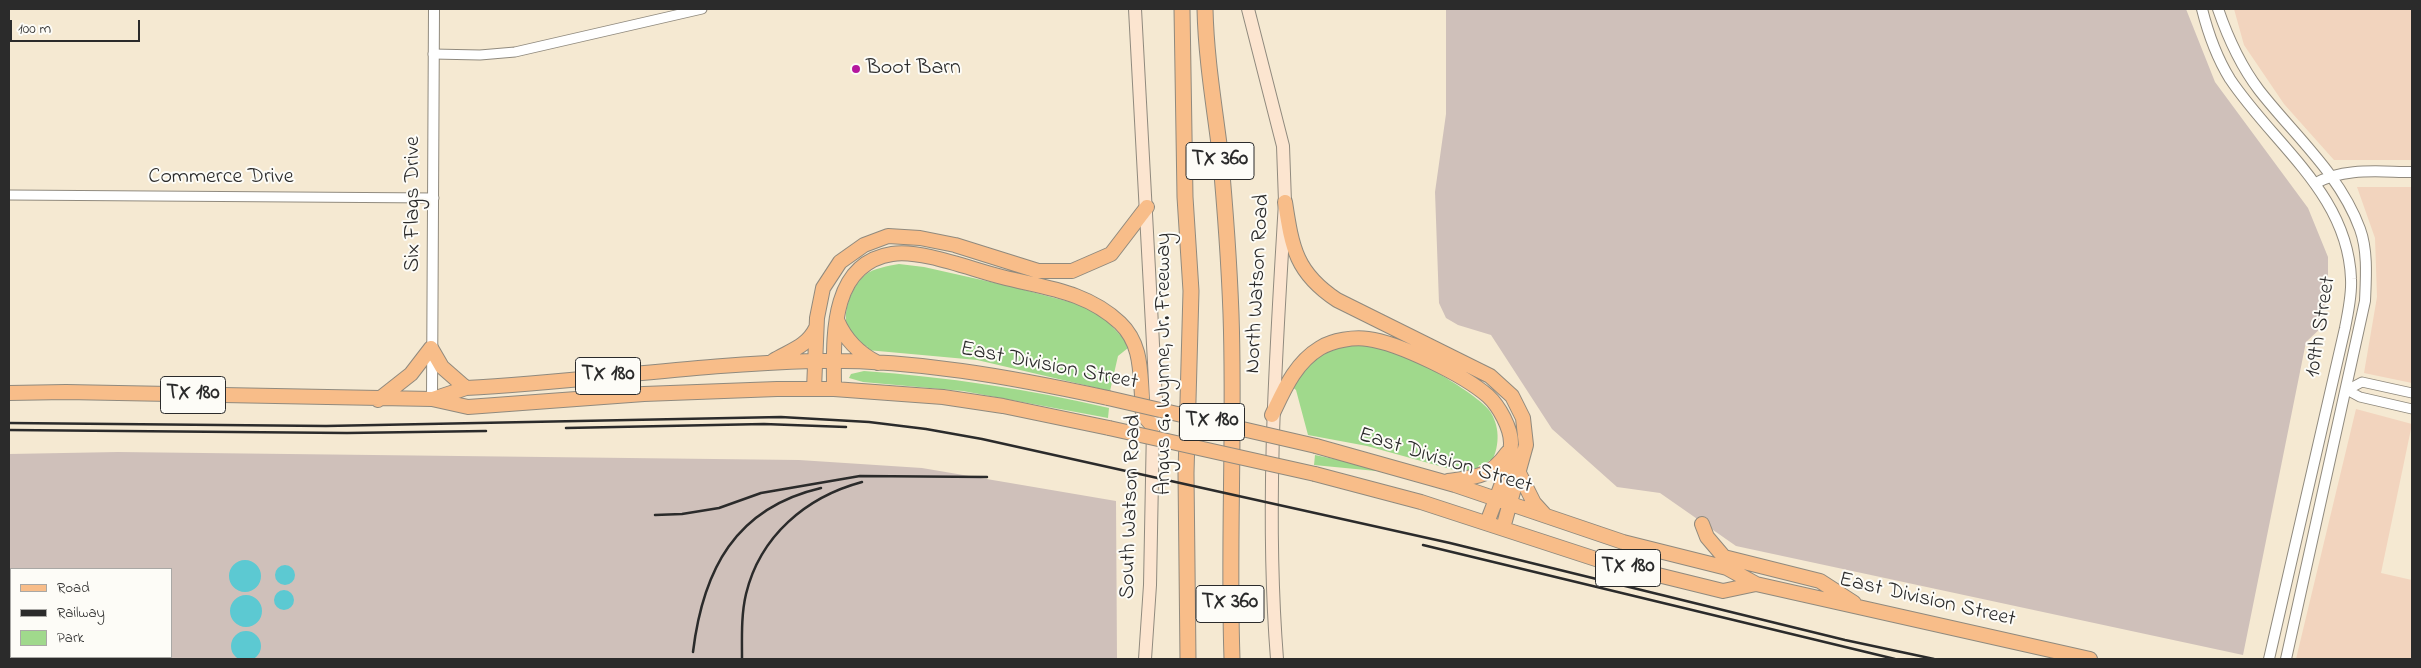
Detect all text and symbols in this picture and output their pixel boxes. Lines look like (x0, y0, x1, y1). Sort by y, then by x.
scale bar (12, 10, 142, 42)
text: 100 m (18, 18, 51, 40)
place label: Boot Barn (866, 56, 961, 82)
marker: Boot Barn (850, 63, 862, 75)
street label: Six Flags Drive (401, 136, 427, 272)
road number: TX 360 (1186, 143, 1254, 180)
street label: Commerce Drive (148, 165, 294, 191)
street label: North Watson Road (1241, 194, 1277, 374)
street label: Angus G. Wynne, Jr. Freeway (1152, 233, 1178, 495)
street label: 109th Street (2301, 275, 2343, 379)
street label: East Division Street (958, 337, 1140, 397)
road number: TX 180 (576, 358, 640, 394)
road number: TX 180 (160, 376, 226, 414)
road number: TX 180 (1180, 404, 1244, 441)
street label: South Watson Road (1116, 414, 1148, 600)
street label: East Division Street (1355, 423, 1535, 501)
road number: TX 180 (1596, 550, 1660, 586)
legend (10, 568, 172, 658)
street label: East Division Street (1836, 568, 2018, 634)
text: Road (57, 577, 90, 599)
road number: TX 360 (1196, 586, 1264, 622)
text: Railway (57, 602, 105, 624)
text: Park (57, 627, 84, 649)

